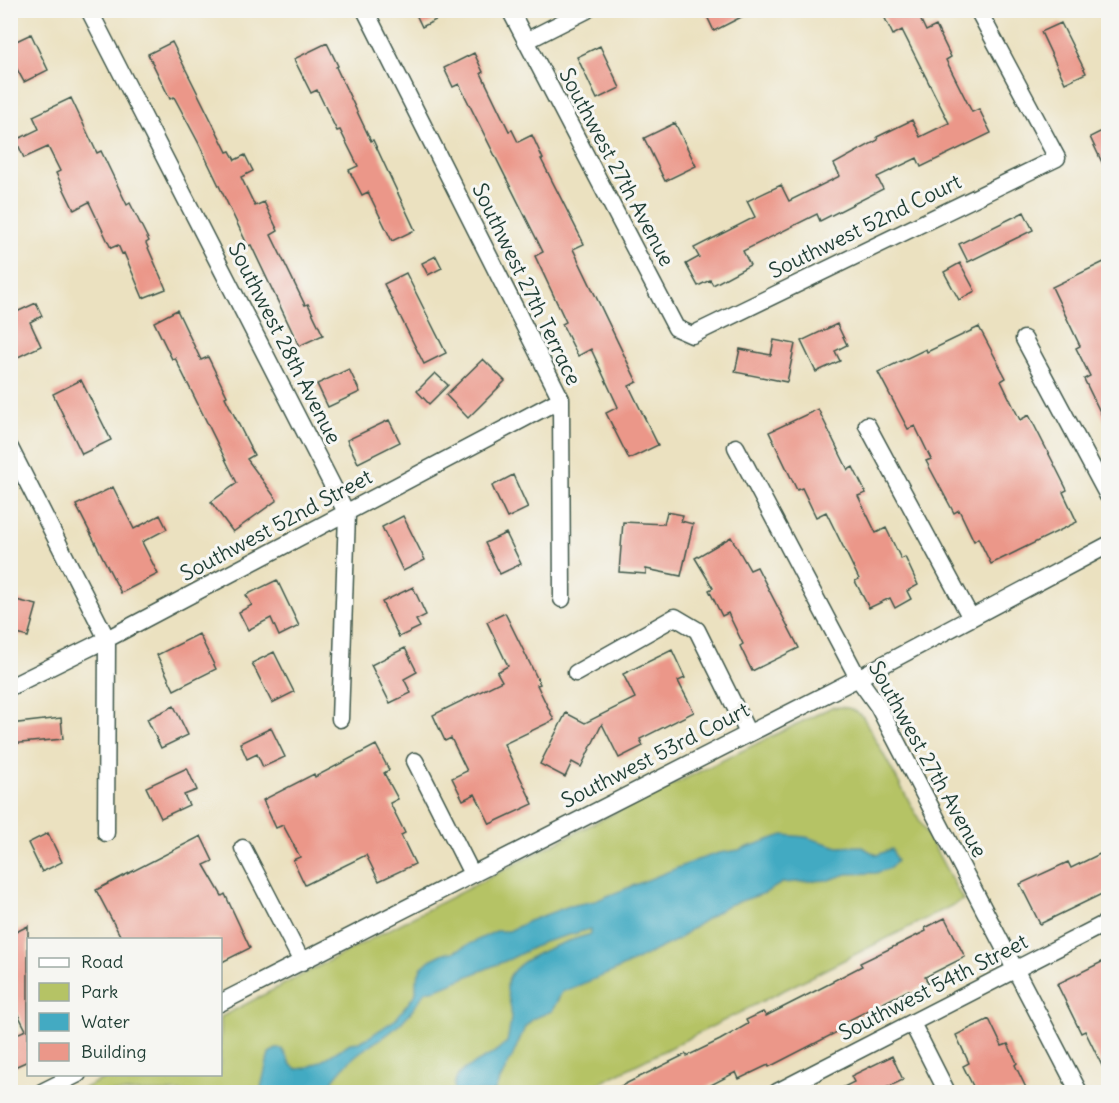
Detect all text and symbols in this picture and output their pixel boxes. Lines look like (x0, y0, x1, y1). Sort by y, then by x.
street label: Southwest 27th Avenue (553, 63, 681, 271)
street label: Southwest 52nd Court (764, 168, 966, 284)
street label: Southwest 27th Terrace (466, 179, 588, 389)
street label: Southwest 28th Avenue (222, 238, 348, 448)
street label: Southwest 52nd Street (175, 463, 377, 587)
street label: Southwest 27th Avenue (863, 656, 993, 862)
street label: Southwest 53rd Court (557, 696, 753, 814)
street label: Southwest 54th Street (834, 928, 1032, 1046)
legend (27, 938, 222, 1076)
text: Road (81, 950, 124, 973)
text: Park (81, 980, 118, 1003)
text: Water (81, 1010, 131, 1033)
text: Building (81, 1040, 146, 1063)

